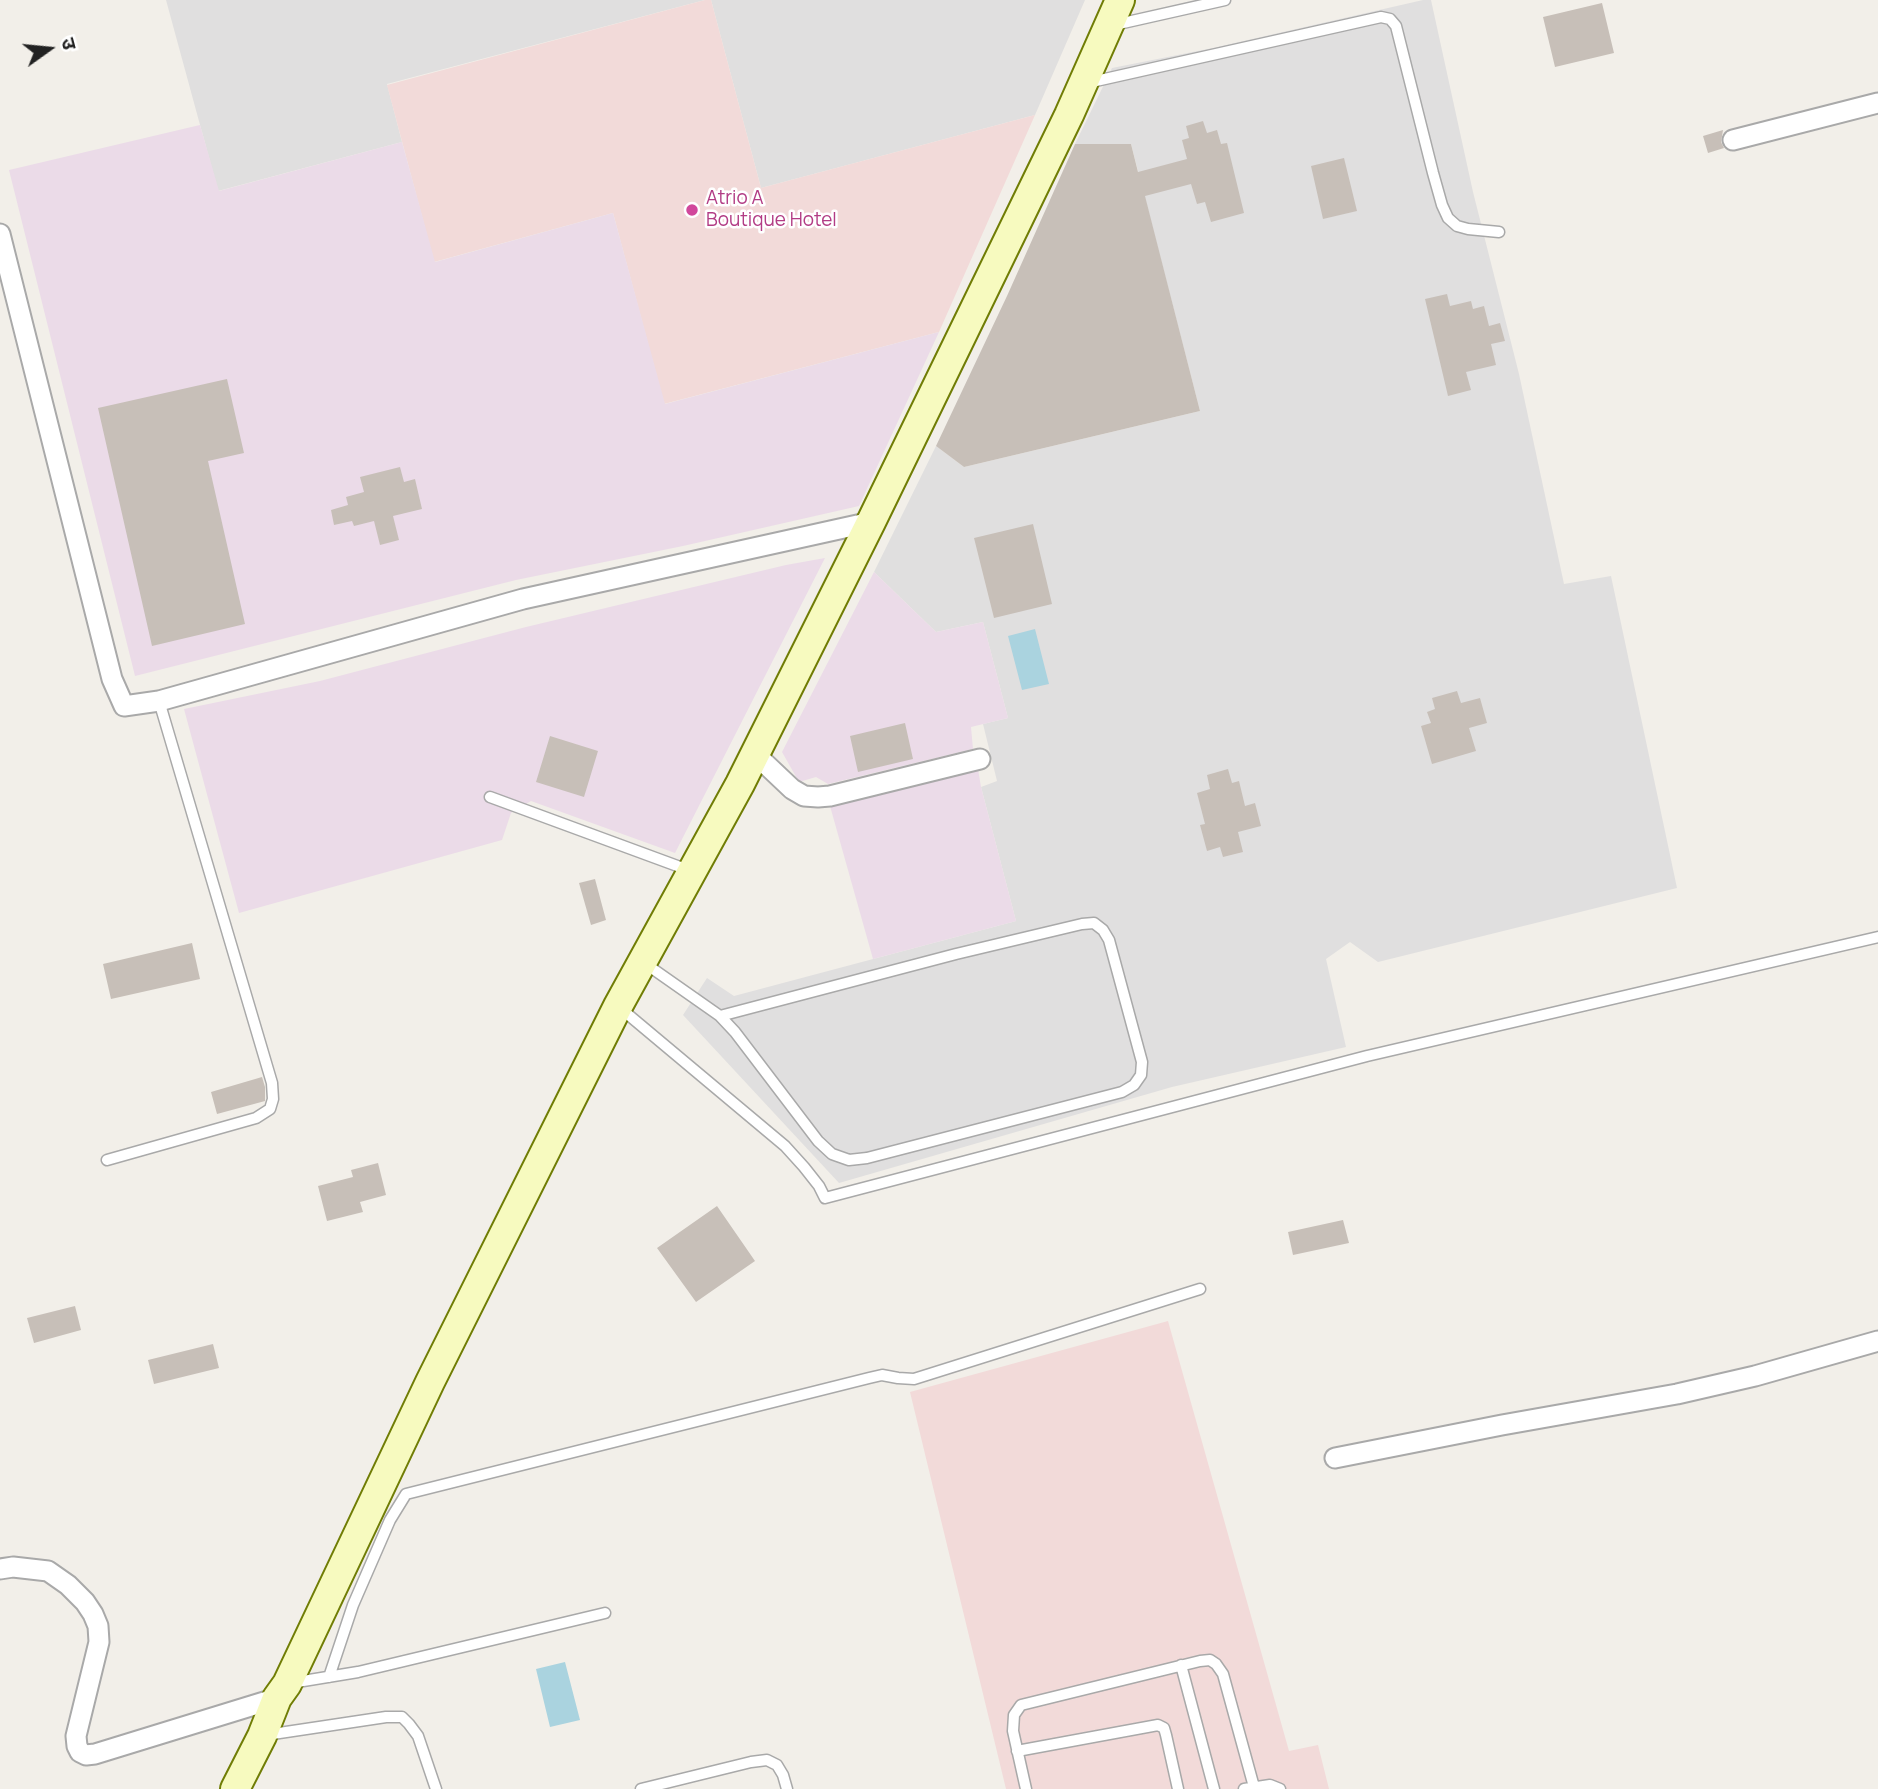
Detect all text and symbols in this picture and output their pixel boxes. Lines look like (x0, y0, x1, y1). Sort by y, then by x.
north arrow (14, 14, 84, 84)
text: उ (55, 35, 83, 52)
place label: Atrio A Boutique Hotel (706, 188, 837, 232)
marker: Atrio A Boutique Hotel (684, 202, 700, 218)

